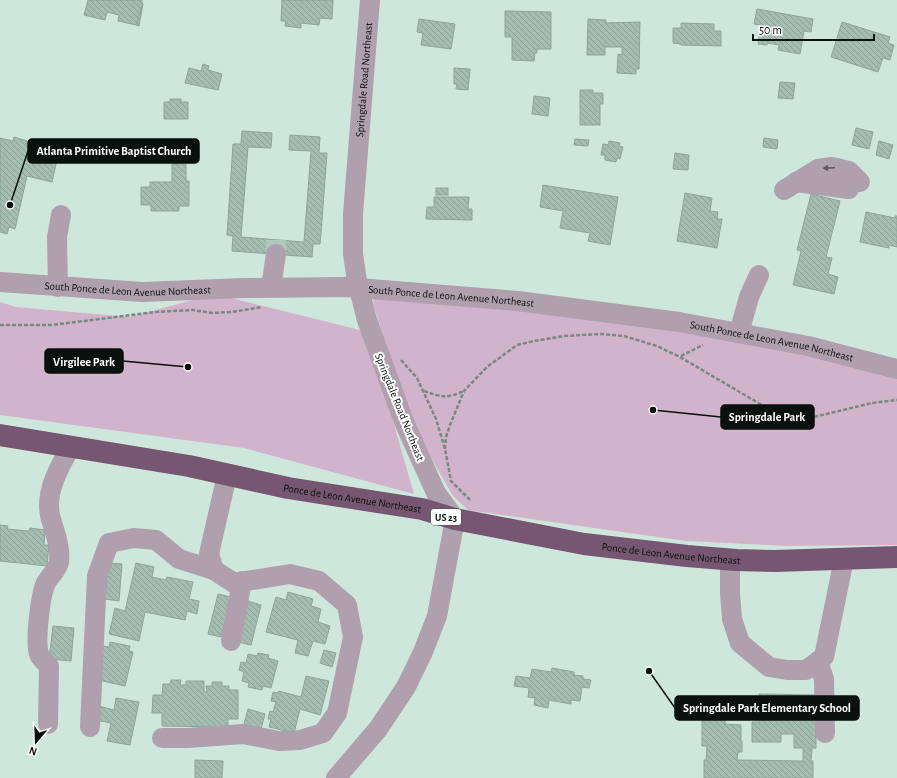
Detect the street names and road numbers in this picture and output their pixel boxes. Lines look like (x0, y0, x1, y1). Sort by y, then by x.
street label: Springdale Road Northeast (354, 21, 374, 138)
street label: South Ponce de Leon Avenue Northeast (44, 280, 212, 298)
street label: South Ponce de Leon Avenue Northeast (368, 284, 535, 309)
street label: South Ponce de Leon Avenue Northeast (689, 319, 855, 364)
street label: Springdale Road Northeast (373, 352, 426, 463)
street label: Ponce de Leon Avenue Northeast (282, 482, 422, 515)
road number: US 23 (431, 509, 461, 525)
street label: Ponce de Leon Avenue Northeast (601, 541, 741, 566)

